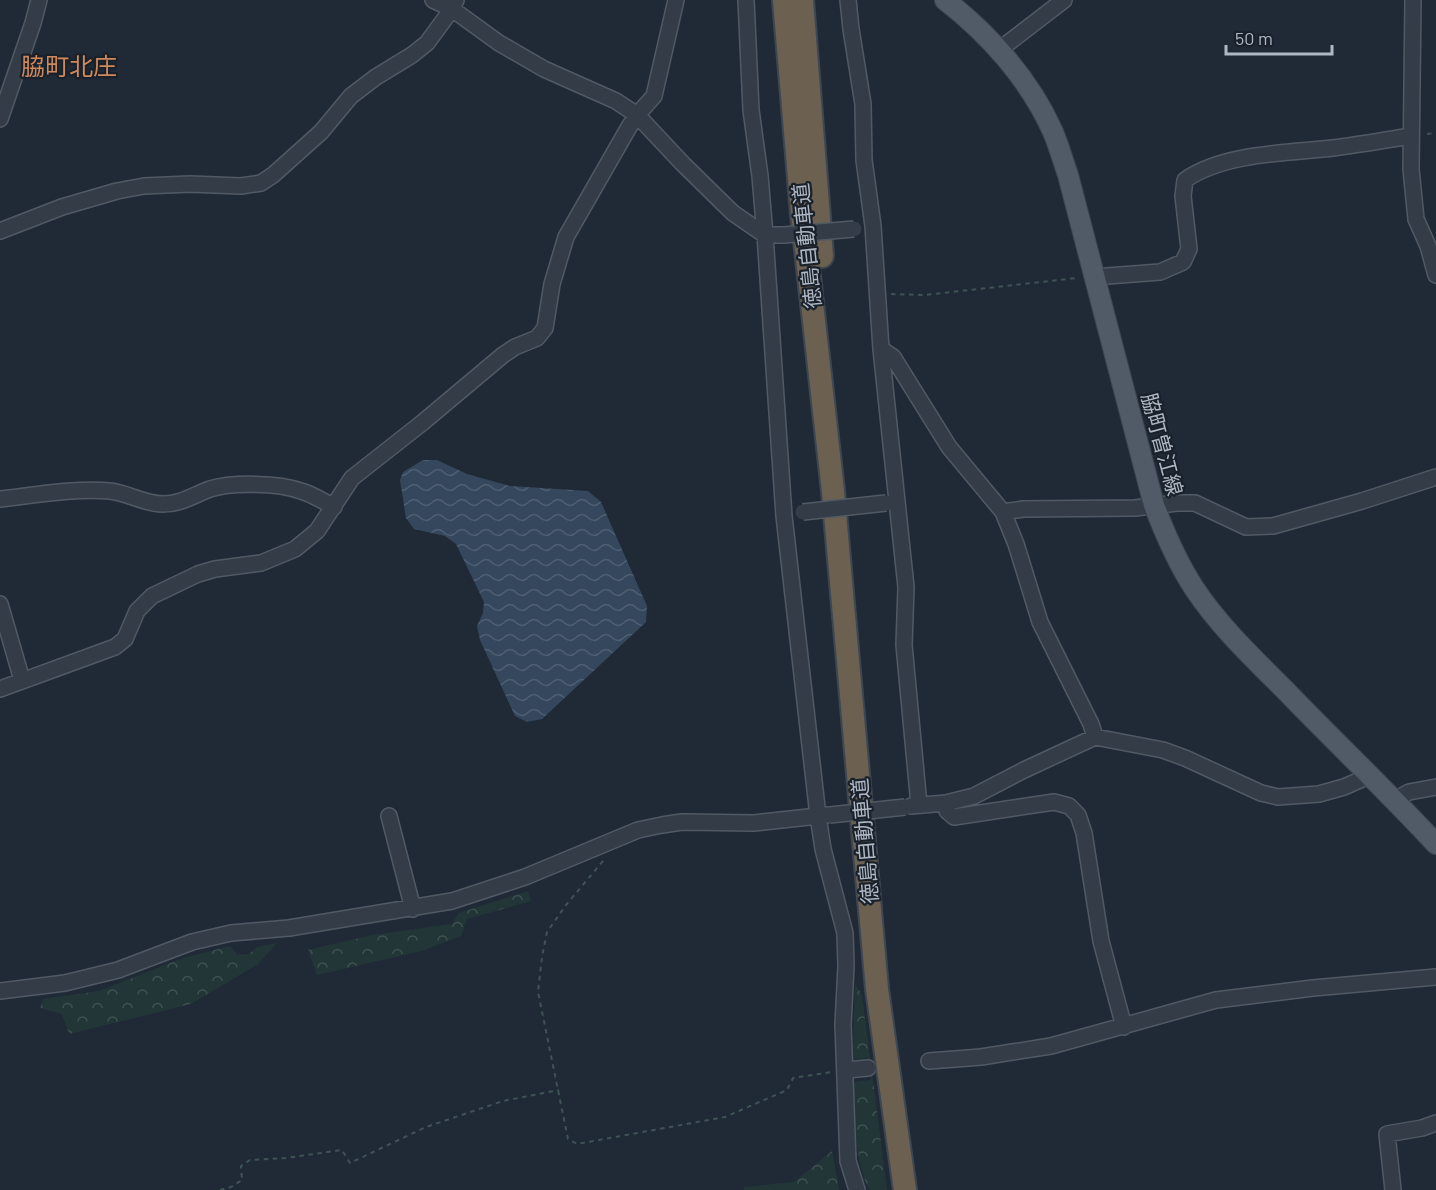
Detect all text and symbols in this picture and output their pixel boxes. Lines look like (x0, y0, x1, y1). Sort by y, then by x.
scale bar (1226, 18, 1332, 56)
text: 50 m (1235, 27, 1273, 49)
district label: 脇町北庄 (21, 51, 117, 80)
street label: 徳島自動車道 (787, 182, 825, 310)
street label: 脇町曽江線 (1137, 390, 1189, 498)
street label: 徳島自動車道 (846, 777, 882, 905)

